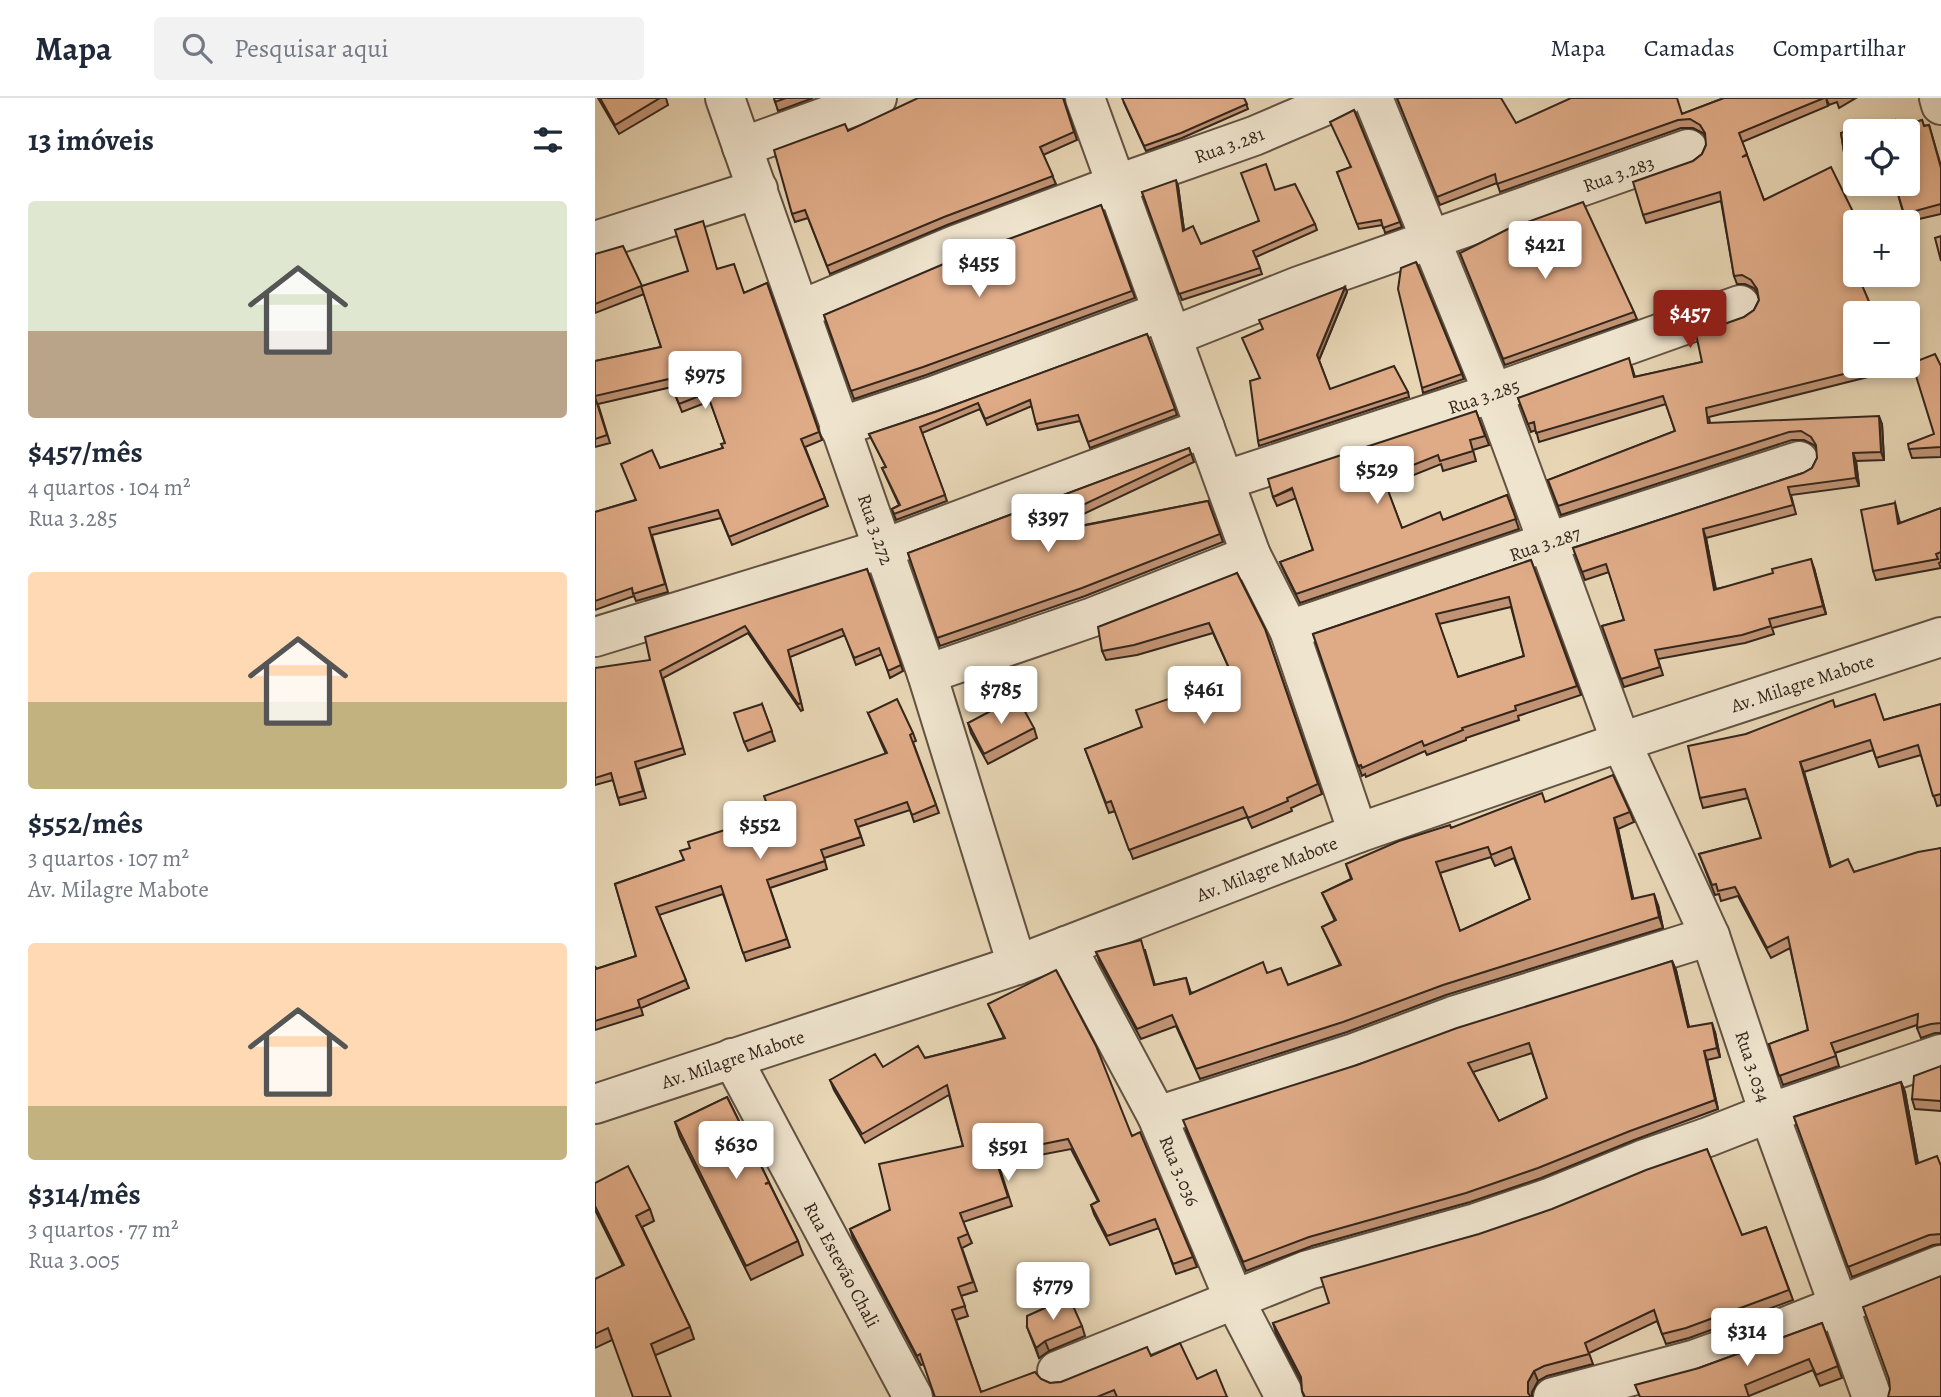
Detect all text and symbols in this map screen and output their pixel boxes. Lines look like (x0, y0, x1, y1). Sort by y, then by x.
search box (154, 17, 644, 80)
text: Mapa (35, 26, 112, 71)
icon: search (178, 29, 216, 67)
text: Pesquisar aqui (234, 31, 389, 66)
text: Mapa (1551, 32, 1606, 64)
text: Camadas (1644, 32, 1735, 64)
text: Compartilhar (1773, 32, 1906, 64)
map controls (1843, 119, 1920, 378)
button: locate (1843, 119, 1920, 196)
text: 13 imóveis (28, 120, 154, 160)
icon: filters (529, 121, 567, 159)
street label: Rua 3.281 (1191, 121, 1269, 170)
street label: Rua 3.283 (1579, 150, 1658, 199)
button: + (1843, 210, 1920, 287)
pin: $421 (1504, 222, 1586, 281)
text: $421 (1525, 228, 1565, 259)
pin: $455 (938, 240, 1020, 299)
text: $455 (958, 246, 1000, 277)
icon: home (235, 247, 361, 373)
pin: $457 (1649, 290, 1731, 350)
text: $457 (1669, 297, 1711, 328)
button: − (1843, 301, 1920, 378)
pin: $975 (664, 352, 746, 411)
text: $975 (684, 358, 726, 389)
street label: Rua 3.285 (1445, 373, 1523, 421)
text: $457/mês (28, 432, 143, 472)
pin: $529 (1336, 446, 1418, 506)
text: $529 (1356, 453, 1398, 484)
text: 4 quartos · 104 m² (28, 472, 191, 503)
street label: Rua 3.272 (851, 491, 900, 569)
pin: $397 (1007, 494, 1089, 554)
text: $397 (1027, 501, 1069, 532)
text: Rua 3.285 (28, 503, 118, 534)
street label: Rua 3.287 (1506, 520, 1584, 568)
icon: home (235, 618, 361, 744)
street label: Av. Milagre Mabote (1727, 648, 1878, 719)
pin: $785 (960, 666, 1042, 726)
pin: $461 (1163, 666, 1245, 726)
text: $785 (980, 673, 1022, 704)
text: $461 (1184, 673, 1224, 704)
pin: $552 (719, 802, 801, 861)
text: $552/mês (28, 803, 143, 843)
text: $552 (739, 808, 781, 839)
street label: Av. Milagre Mabote (1192, 830, 1341, 909)
text: 3 quartos · 107 m² (28, 843, 189, 874)
text: Av. Milagre Mabote (28, 874, 209, 905)
icon: home (235, 989, 361, 1115)
street label: Av. Milagre Mabote (657, 1024, 808, 1096)
street label: Rua 3.034 (1728, 1027, 1777, 1106)
pin: $630 (695, 1122, 777, 1181)
pin: $591 (967, 1124, 1049, 1183)
text: $630 (715, 1128, 757, 1159)
text: $591 (988, 1130, 1028, 1161)
street label: Rua 3.036 (1153, 1132, 1206, 1211)
text: $314/mês (28, 1174, 141, 1214)
street label: Rua Estevão Chali (797, 1198, 885, 1332)
text: 3 quartos · 77 m² (28, 1214, 179, 1245)
text: Rua 3.005 (28, 1245, 120, 1276)
pin: $779 (1012, 1262, 1094, 1322)
text: $779 (1032, 1269, 1074, 1300)
pin: $314 (1706, 1308, 1788, 1368)
text: $314 (1727, 1315, 1767, 1346)

